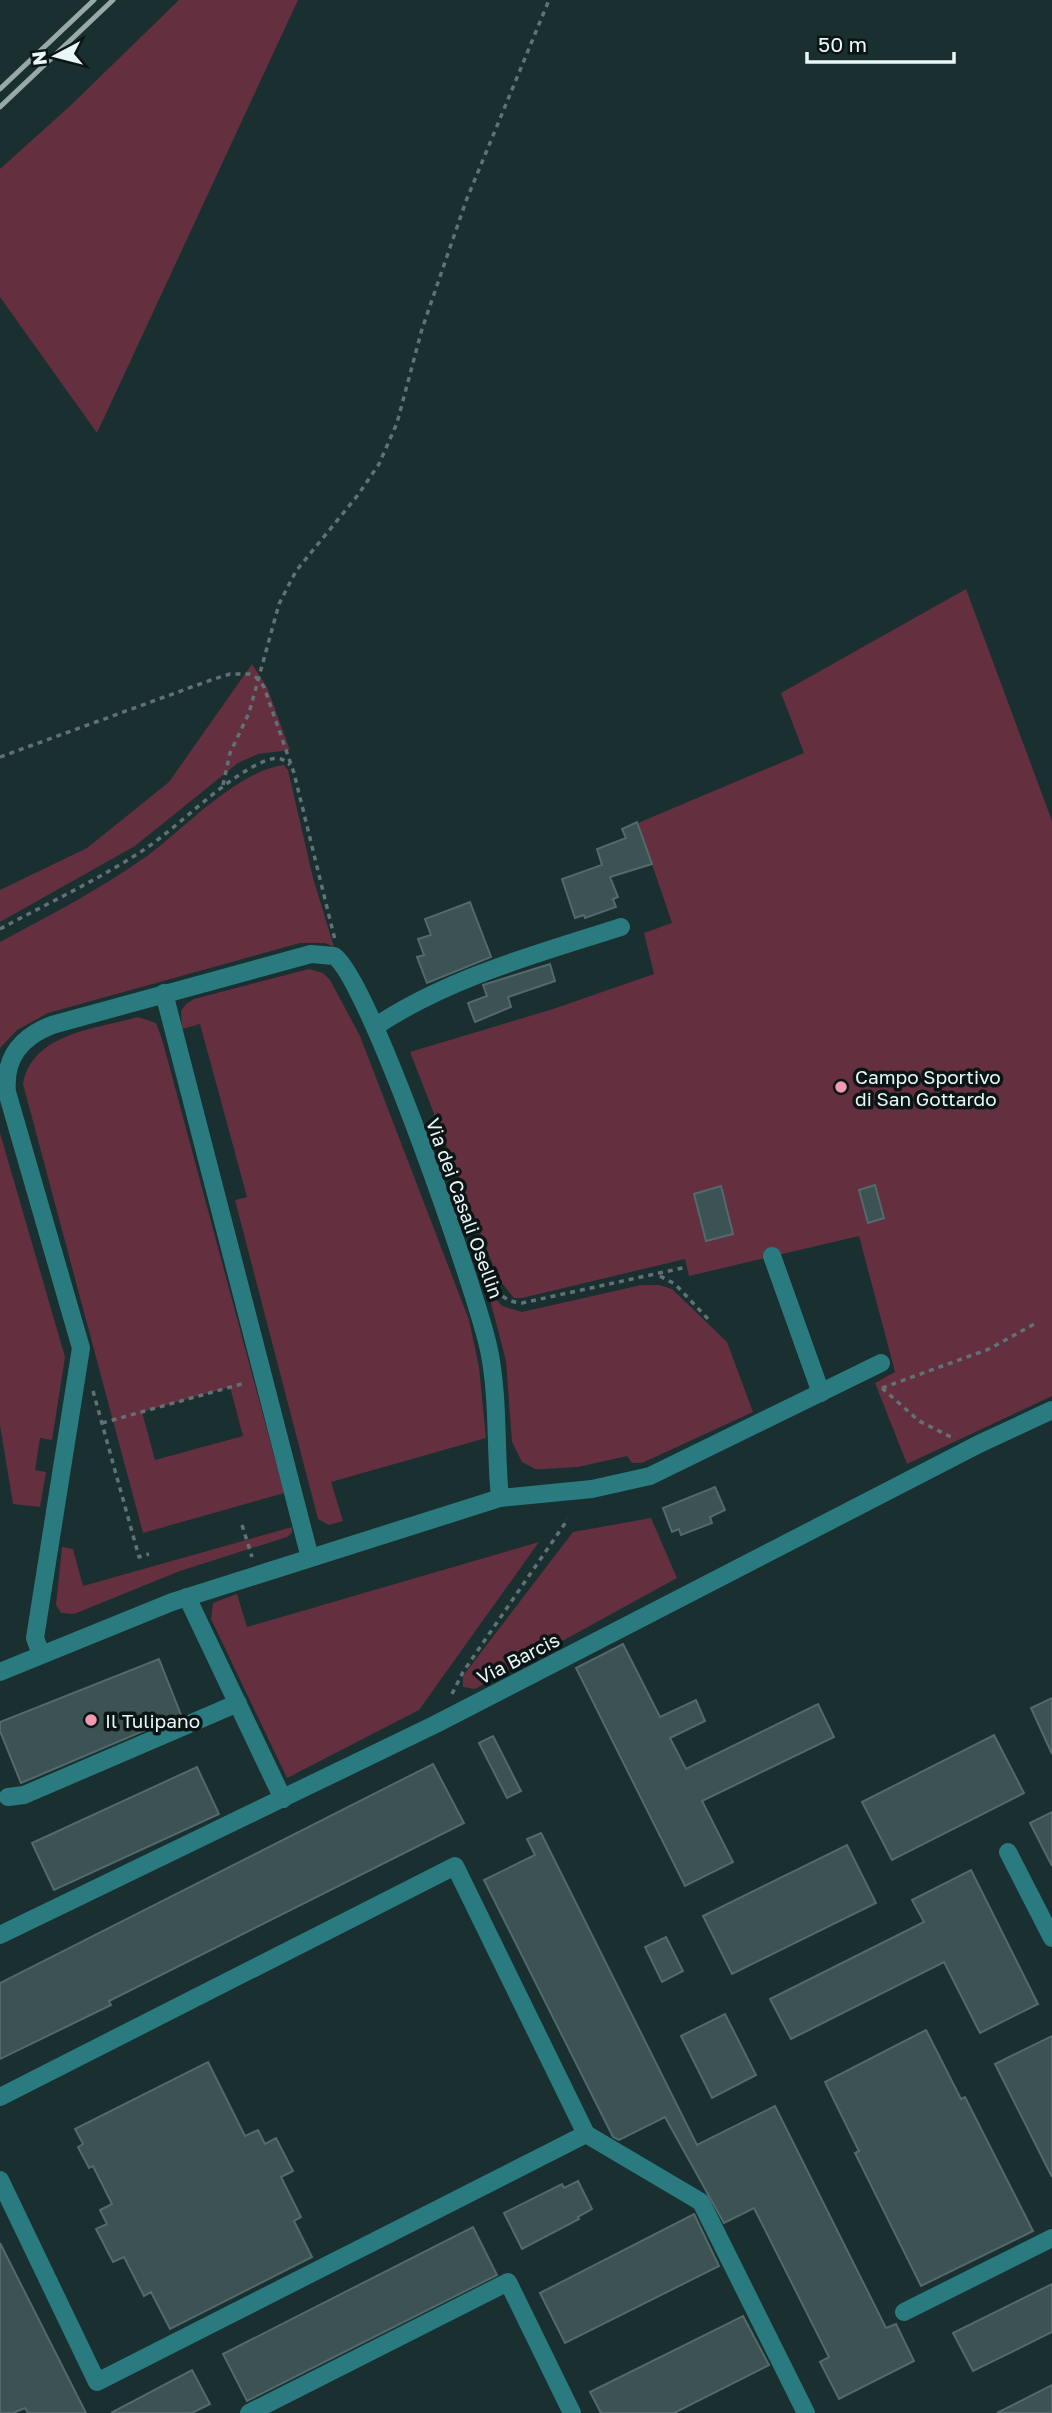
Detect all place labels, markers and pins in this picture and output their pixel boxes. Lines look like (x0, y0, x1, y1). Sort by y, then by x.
place label: Campo Sportivo di San Gottardo (855, 1065, 1001, 1110)
marker: Campo Sportivo di San Gottardo (833, 1079, 849, 1095)
place label: Il Tulipano (105, 1709, 200, 1732)
marker: Il Tulipano (83, 1712, 99, 1728)

